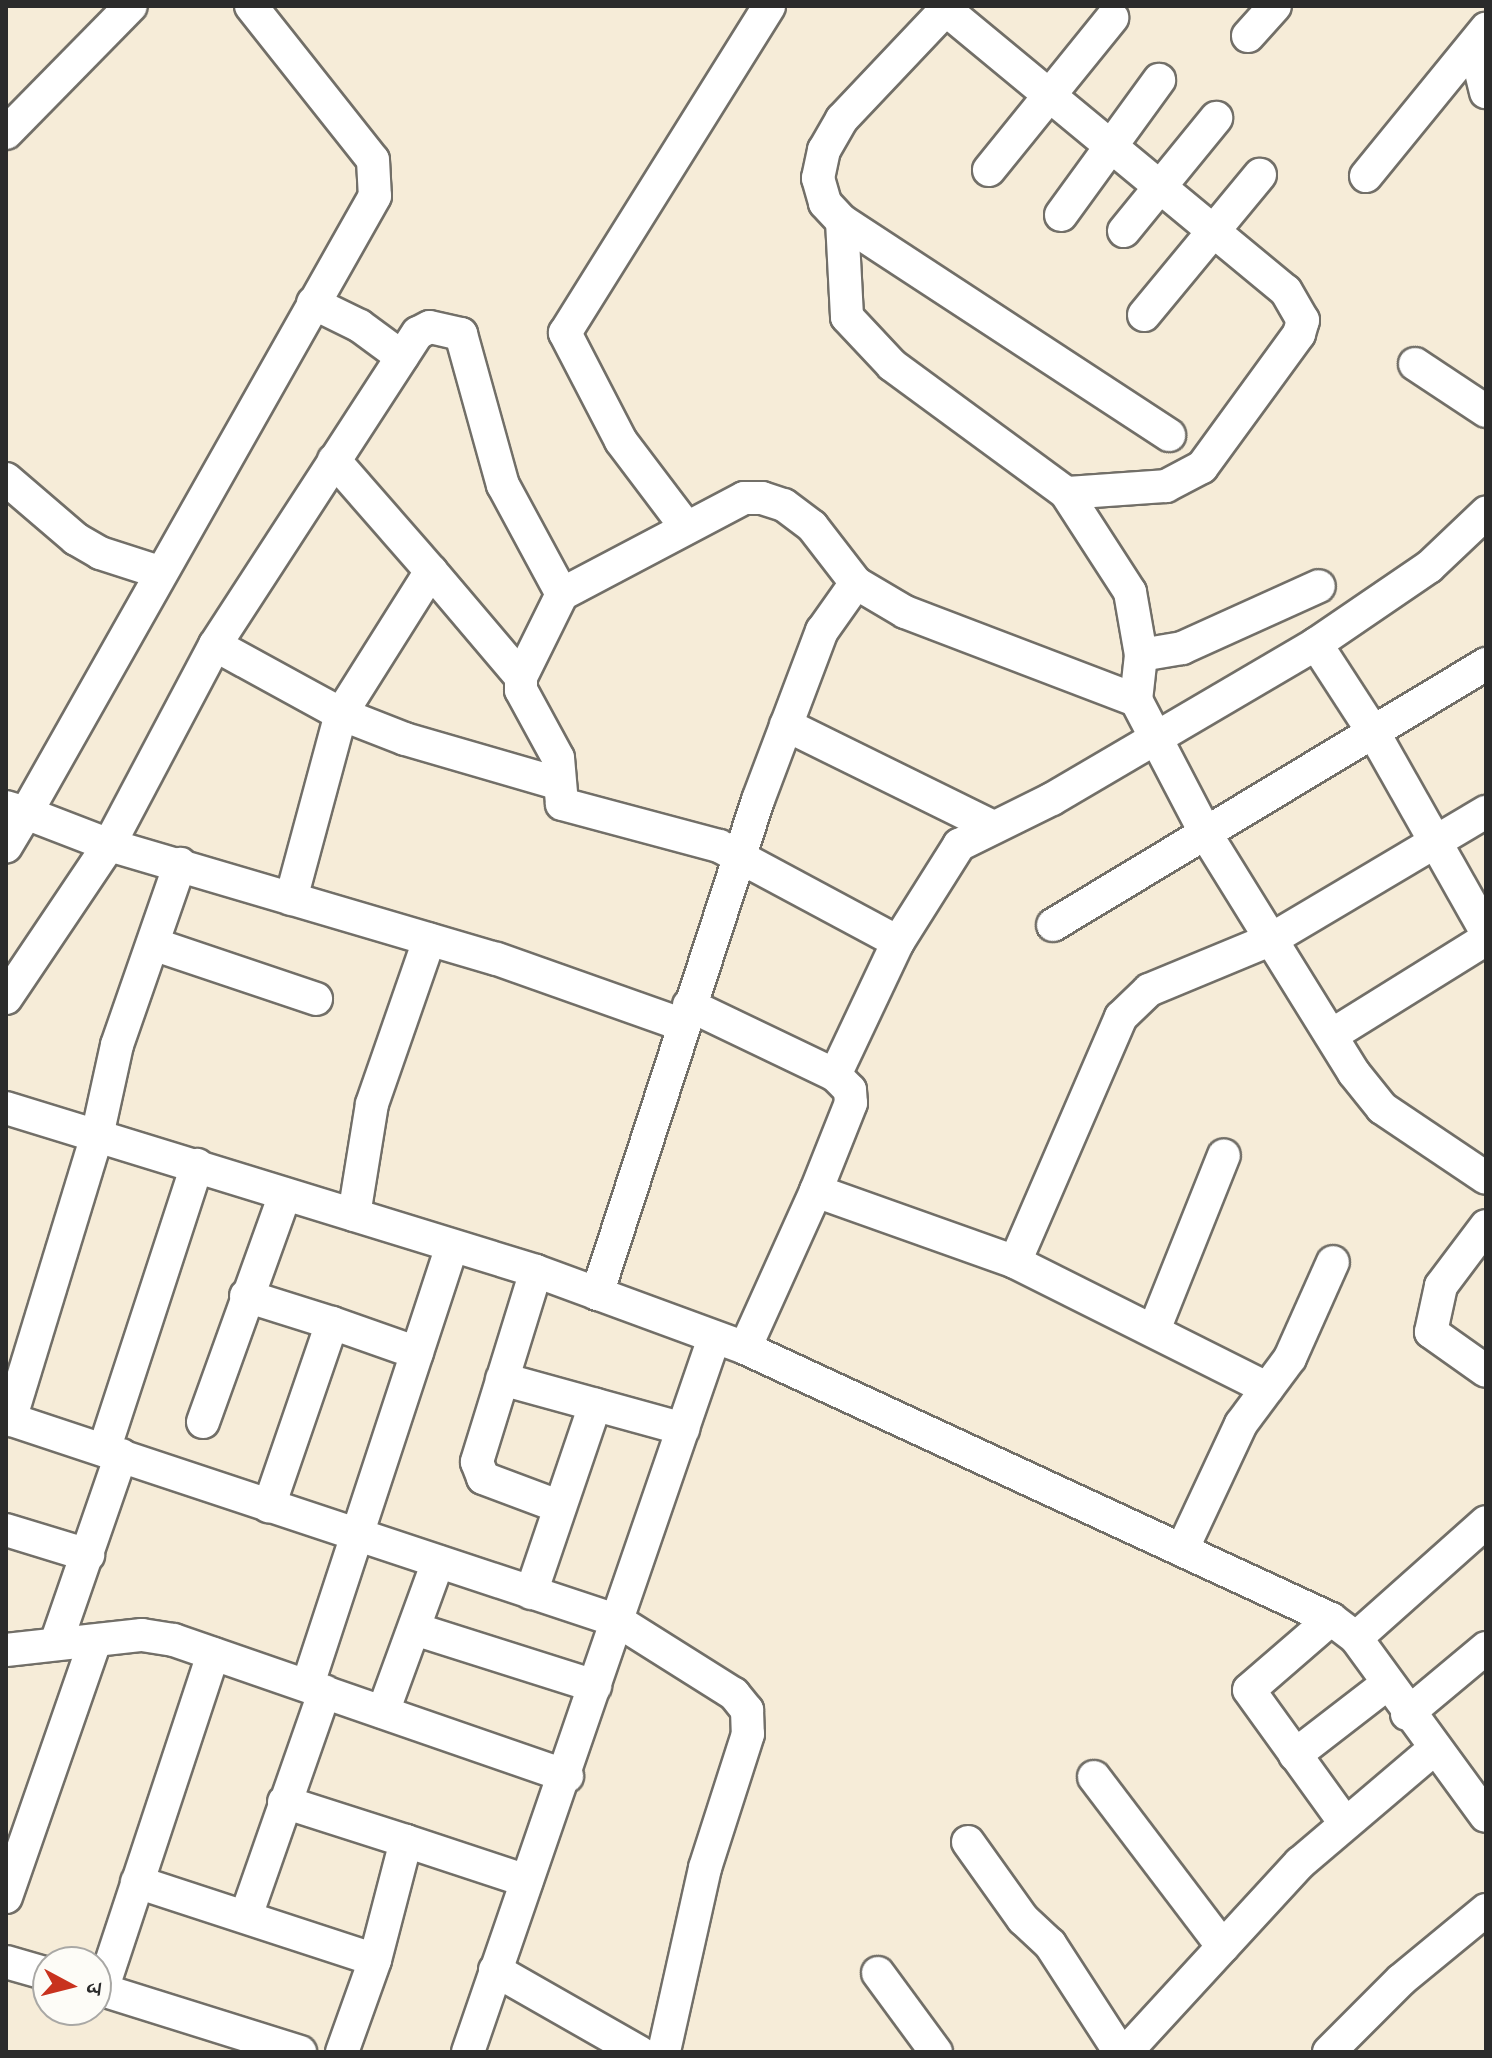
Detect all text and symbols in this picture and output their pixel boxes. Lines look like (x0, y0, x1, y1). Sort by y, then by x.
north arrow (32, 1946, 112, 2026)
text: उ (80, 1982, 108, 1996)

